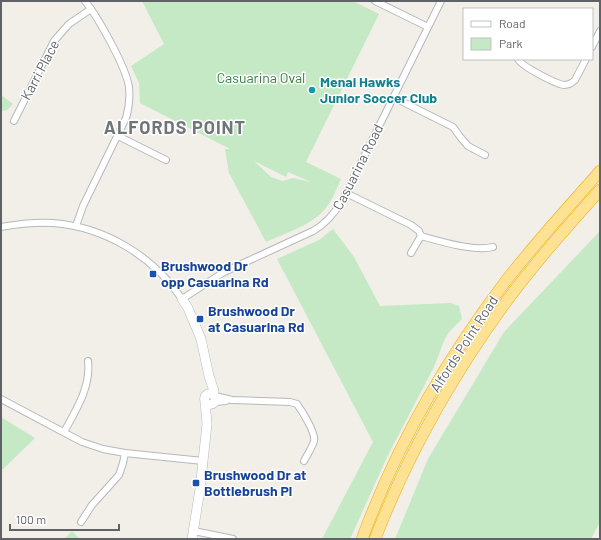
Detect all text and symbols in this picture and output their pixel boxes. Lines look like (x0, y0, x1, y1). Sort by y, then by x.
legend (463, 8, 593, 60)
text: Road (499, 16, 526, 30)
text: Park (499, 36, 523, 50)
street label: Karri Place (17, 37, 62, 103)
park label: Casuarina Oval (217, 69, 305, 86)
place label: Menai Hawks Junior Soccer Club (320, 73, 437, 106)
marker: Menai Hawks Junior Soccer Club (307, 85, 317, 95)
district label: ALFORDS POINT (104, 116, 246, 138)
street label: Casuarina Road (329, 121, 386, 213)
place label: Brushwood Dr opp Casuarina Rd (161, 257, 269, 290)
marker: Brushwood Dr opp Casuarina Rd (148, 269, 158, 279)
street label: Alfords Point Road (426, 292, 501, 395)
place label: Brushwood Dr at Casuarina Rd (208, 302, 305, 335)
marker: Brushwood Dr at Casuarina Rd (195, 314, 205, 324)
place label: Brushwood Dr at Bottlebrush Pl (204, 466, 306, 499)
marker: Brushwood Dr at Bottlebrush Pl (191, 478, 201, 488)
scale bar (10, 506, 119, 532)
text: 100 m (16, 512, 46, 526)

